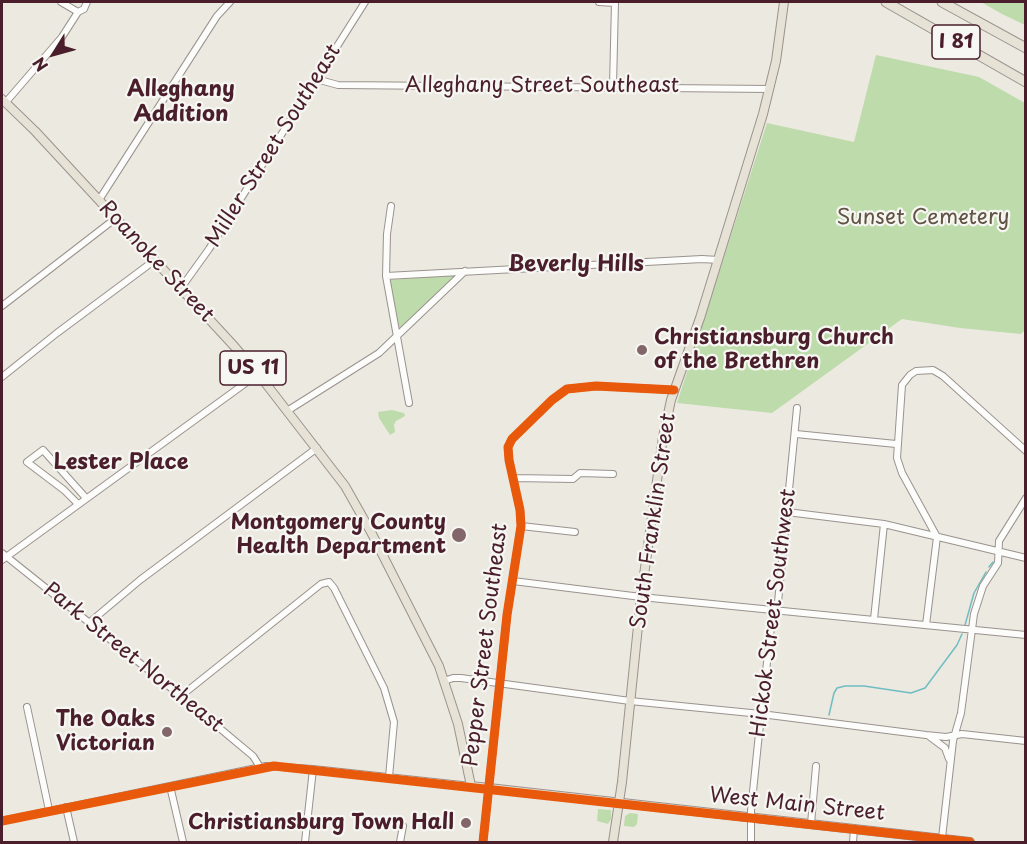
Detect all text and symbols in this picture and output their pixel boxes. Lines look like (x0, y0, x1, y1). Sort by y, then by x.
north arrow (24, 24, 84, 84)
road number: I 81 (932, 25, 980, 59)
street label: Miller Street Southeast (201, 40, 347, 252)
text: N (26, 53, 53, 77)
street label: Alleghany Street Southeast (405, 73, 679, 99)
district label: Alleghany Addition (127, 77, 235, 128)
street label: Roanoke Street (93, 196, 219, 328)
park label: Sunset Cemetery (836, 205, 1010, 231)
district label: Beverly Hills (508, 252, 644, 278)
place label: Christiansburg Church of the Brethren (654, 325, 894, 375)
marker: Christiansburg Church of the Brethren (635, 343, 649, 357)
road number: US 11 (220, 351, 286, 385)
street label: South Franklin Street (626, 411, 682, 631)
district label: Lester Place (53, 450, 189, 476)
street label: Hickok Street Southwest (746, 487, 802, 739)
place label: Montgomery County Health Department (231, 510, 446, 560)
street label: Pepper Street Southeast (459, 522, 513, 768)
marker: Montgomery County Health Department (450, 526, 468, 544)
street label: Park Street Northeast (38, 578, 228, 738)
place label: The Oaks Victorian (55, 707, 155, 757)
marker: The Oaks Victorian (160, 725, 174, 739)
street label: West Main Street (708, 783, 886, 827)
place label: Christiansburg Town Hall (188, 810, 454, 836)
marker: Christiansburg Town Hall (459, 816, 473, 830)

